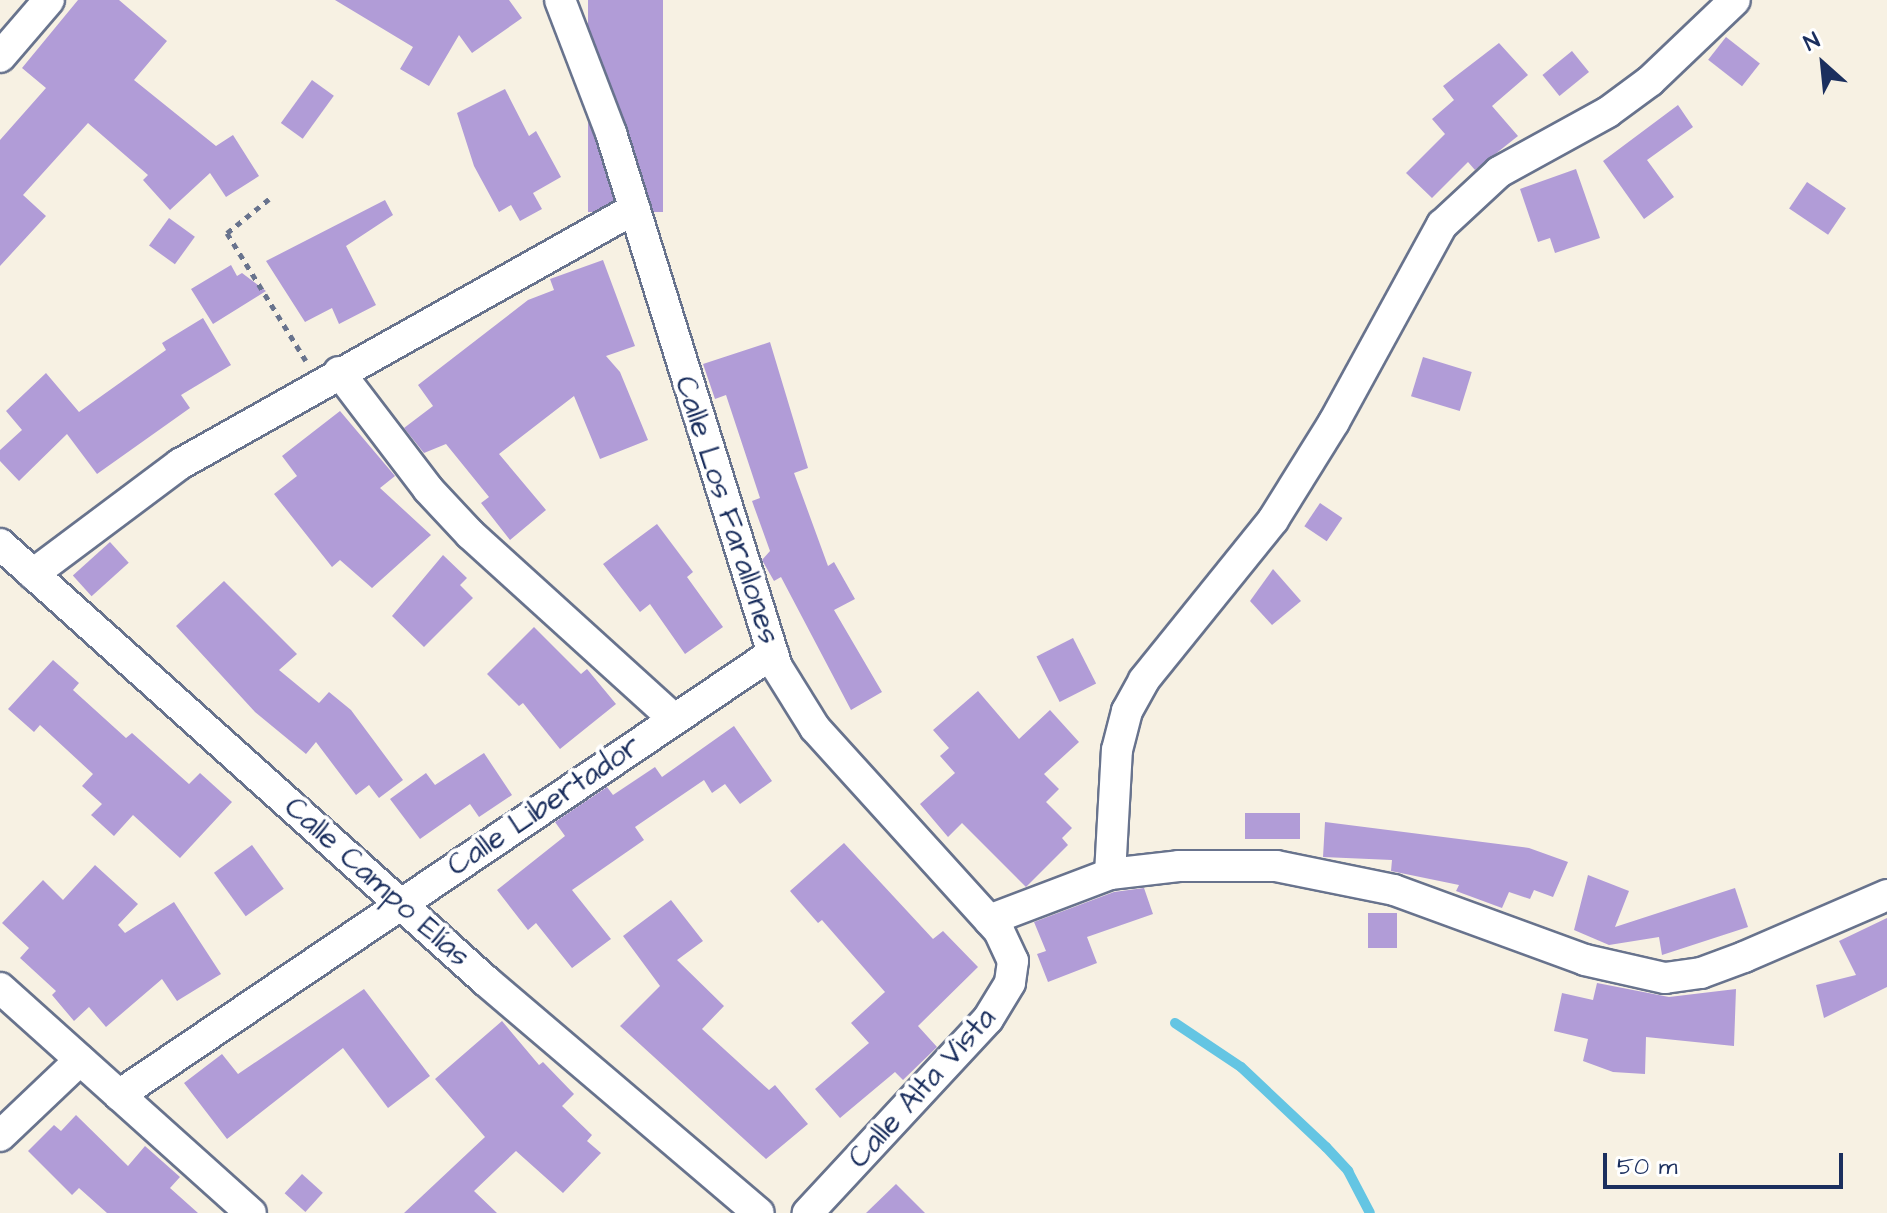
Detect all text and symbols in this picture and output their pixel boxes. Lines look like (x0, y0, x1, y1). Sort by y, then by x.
north arrow (1783, 24, 1863, 104)
text: N (1799, 25, 1825, 59)
street label: Calle Los Farallones (667, 372, 787, 648)
street label: Calle Libertador (441, 728, 647, 884)
street label: Calle Campo Elías (277, 789, 477, 975)
street label: Calle Alta Vista (841, 1000, 1003, 1176)
scale bar (1607, 1137, 1847, 1187)
text: 50 m (1617, 1150, 1677, 1184)

